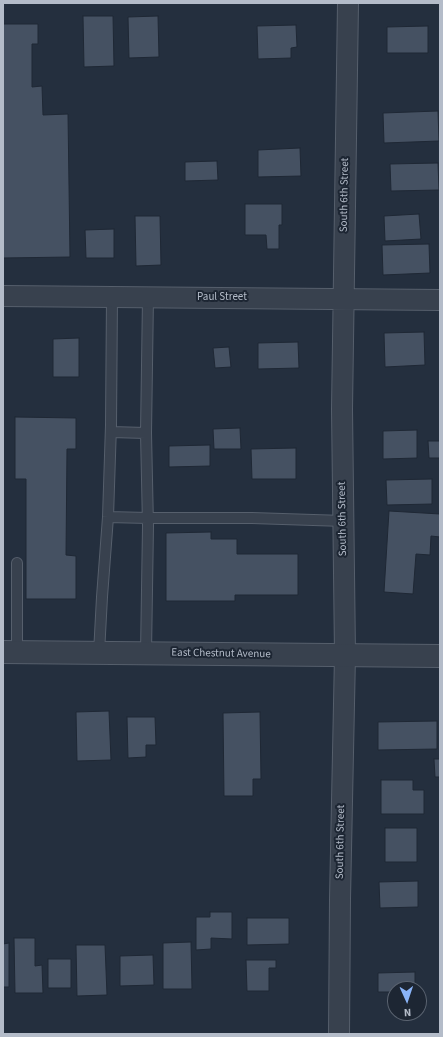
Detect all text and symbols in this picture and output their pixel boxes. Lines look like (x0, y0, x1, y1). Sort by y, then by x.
street label: South 6th Street (338, 158, 352, 232)
street label: Paul Street (197, 291, 247, 305)
street label: South 6th Street (336, 482, 350, 556)
street label: East Chestnut Avenue (171, 647, 271, 661)
street label: South 6th Street (334, 805, 348, 879)
north arrow (387, 981, 427, 1021)
text: N (404, 1005, 412, 1020)

